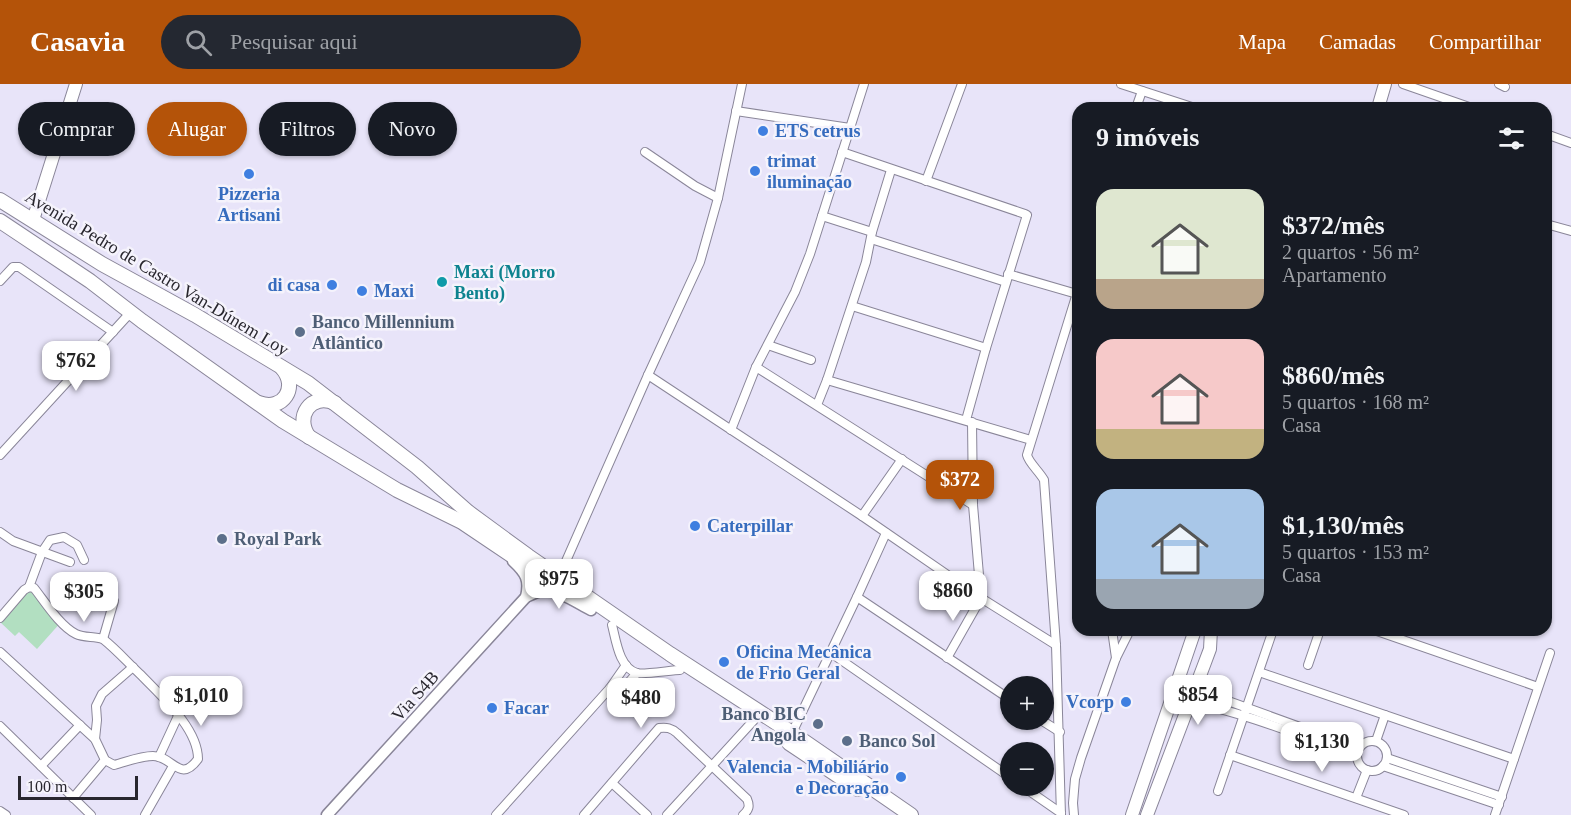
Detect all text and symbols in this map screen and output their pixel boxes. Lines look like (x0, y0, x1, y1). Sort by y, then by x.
search box (161, 15, 581, 69)
text: Casavia (30, 26, 125, 57)
icon: search (182, 26, 215, 59)
text: Pesquisar aqui (230, 29, 358, 54)
text: Mapa (1238, 30, 1286, 54)
text: Camadas (1319, 30, 1396, 54)
text: Compartilhar (1429, 30, 1541, 54)
chip: Comprar (18, 102, 135, 156)
chip: Alugar (147, 102, 247, 156)
chip: Filtros (259, 102, 356, 156)
chip: Novo (368, 102, 457, 156)
place label: ETS cetrus (775, 121, 861, 141)
icon: filters (1495, 122, 1528, 155)
text: 9 imóveis (1096, 123, 1199, 152)
marker: ETS cetrus (756, 124, 770, 138)
place label: trimat iluminação (767, 151, 852, 192)
marker: trimat iluminação (748, 164, 762, 178)
marker: Pizzeria Artisani (242, 167, 256, 181)
place label: Pizzeria Artisani (218, 184, 281, 225)
street label: Avenida Pedro de Castro Van-Dúnem Loy (22, 186, 292, 360)
text: $372/mês (1282, 211, 1385, 240)
icon: home (1144, 213, 1216, 285)
text: 2 quartos · 56 m² (1282, 241, 1419, 263)
place label: Maxi (Morro Bento) (454, 262, 555, 304)
text: Apartamento (1282, 264, 1386, 286)
place label: di casa (267, 275, 320, 295)
marker: Maxi (Morro Bento) (435, 275, 449, 289)
marker: di casa (325, 278, 339, 292)
place label: Maxi (374, 281, 414, 301)
marker: Maxi (355, 284, 369, 298)
place label: Banco Millennium Atlântico (312, 312, 455, 353)
marker: Banco Millennium Atlântico (293, 325, 307, 339)
pin: $762 (40, 341, 112, 392)
text: $762 (56, 349, 96, 371)
text: $860/mês (1282, 361, 1385, 390)
icon: home (1144, 363, 1216, 435)
text: 5 quartos · 168 m² (1282, 391, 1429, 413)
text: Casa (1282, 414, 1321, 436)
pin: $372 (924, 460, 996, 511)
text: $372 (940, 468, 980, 490)
text: $1,130/mês (1282, 511, 1404, 540)
icon: home (1144, 513, 1216, 585)
place label: Caterpillar (707, 516, 793, 536)
marker: Caterpillar (688, 519, 702, 533)
place label: Royal Park (234, 529, 322, 549)
marker: Royal Park (215, 532, 229, 546)
text: 5 quartos · 153 m² (1282, 541, 1429, 563)
pin: $975 (523, 559, 595, 610)
text: Casa (1282, 564, 1321, 586)
text: $975 (539, 567, 579, 589)
pin: $860 (917, 571, 989, 622)
pin: $305 (48, 572, 120, 623)
text: $860 (933, 579, 973, 601)
text: $305 (64, 580, 104, 602)
place label: Oficina Mecânica de Frio Geral (736, 642, 871, 683)
marker: Oficina Mecânica de Frio Geral (717, 655, 731, 669)
street label: Via S4B (387, 667, 443, 725)
pin: $854 (1162, 675, 1234, 726)
pin: $1,010 (152, 676, 250, 727)
map controls (1000, 676, 1054, 796)
button: + (1000, 676, 1054, 730)
pin: $480 (605, 678, 677, 729)
text: $854 (1178, 683, 1218, 705)
text: $1,010 (174, 684, 229, 706)
text: $480 (621, 686, 661, 708)
place label: Vcorp (1066, 692, 1114, 712)
marker: Vcorp (1119, 695, 1133, 709)
place label: Facar (504, 698, 549, 718)
marker: Facar (485, 701, 499, 715)
place label: Banco BIC Angola (721, 704, 806, 745)
marker: Banco BIC Angola (811, 717, 825, 731)
pin: $1,130 (1273, 722, 1371, 773)
text: $1,130 (1295, 730, 1350, 752)
place label: Banco Sol (859, 731, 936, 751)
marker: Banco Sol (840, 734, 854, 748)
button: − (1000, 742, 1054, 796)
place label: Valencia - Mobiliário e Decoração (727, 757, 889, 798)
marker: Valencia - Mobiliário e Decoração (894, 770, 908, 784)
scale bar (18, 773, 138, 800)
text: 100 m (27, 778, 67, 795)

